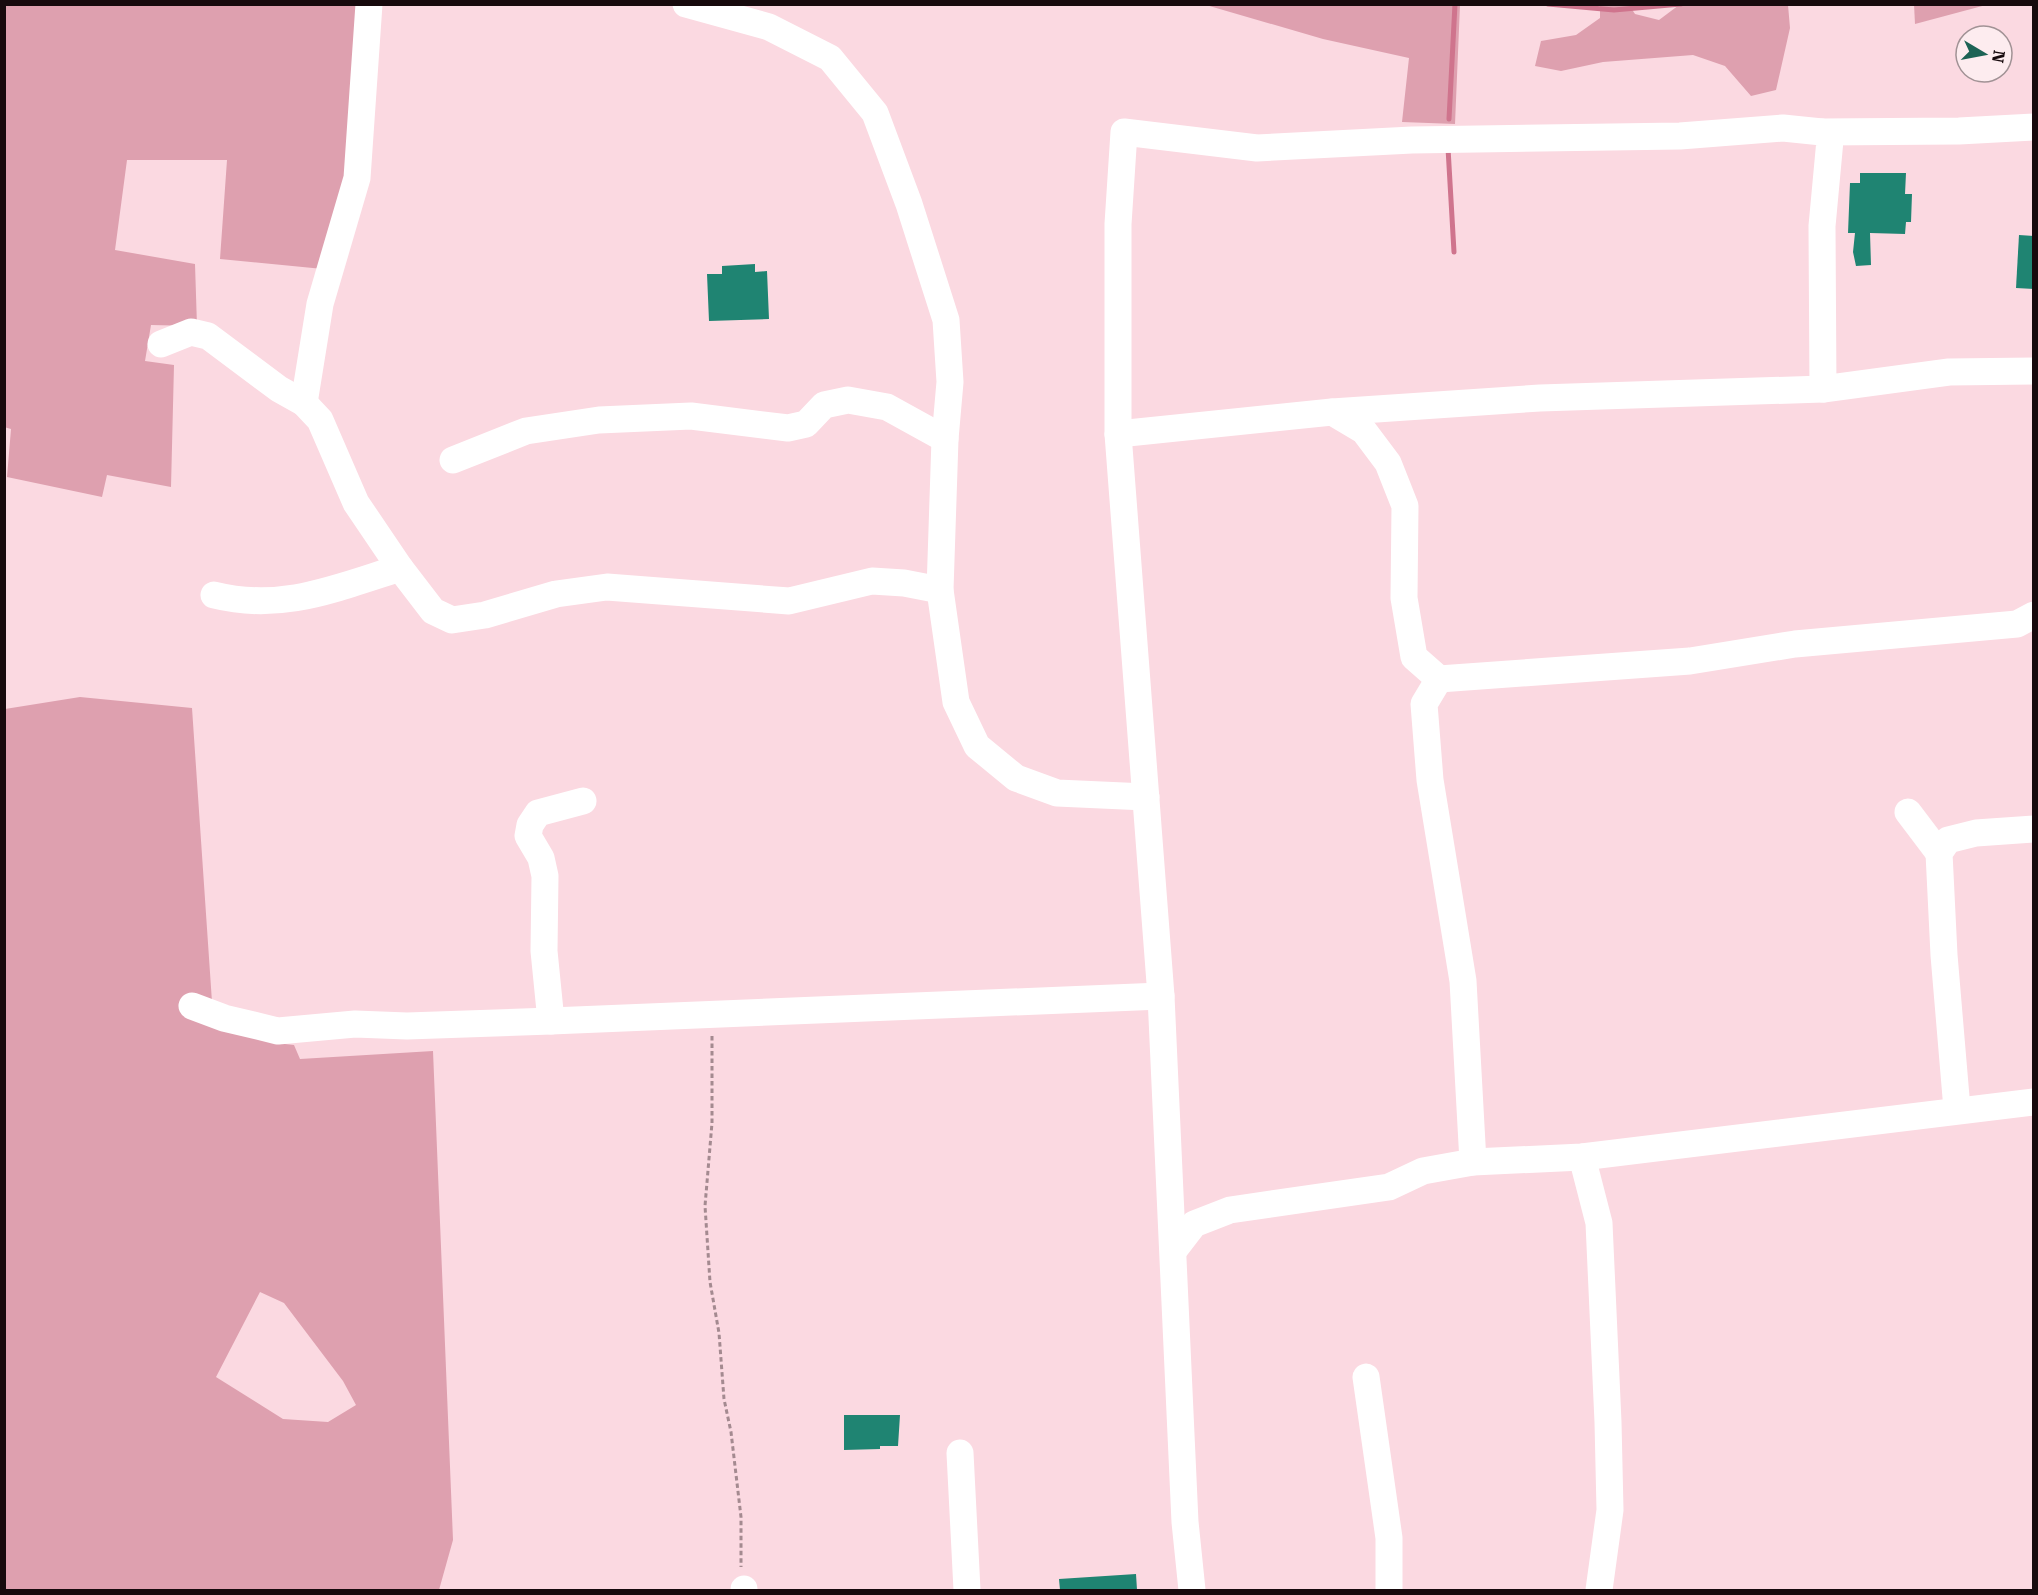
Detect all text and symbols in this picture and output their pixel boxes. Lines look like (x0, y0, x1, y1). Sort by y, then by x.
north arrow (1954, 24, 2014, 84)
text: N (1988, 49, 2009, 64)

